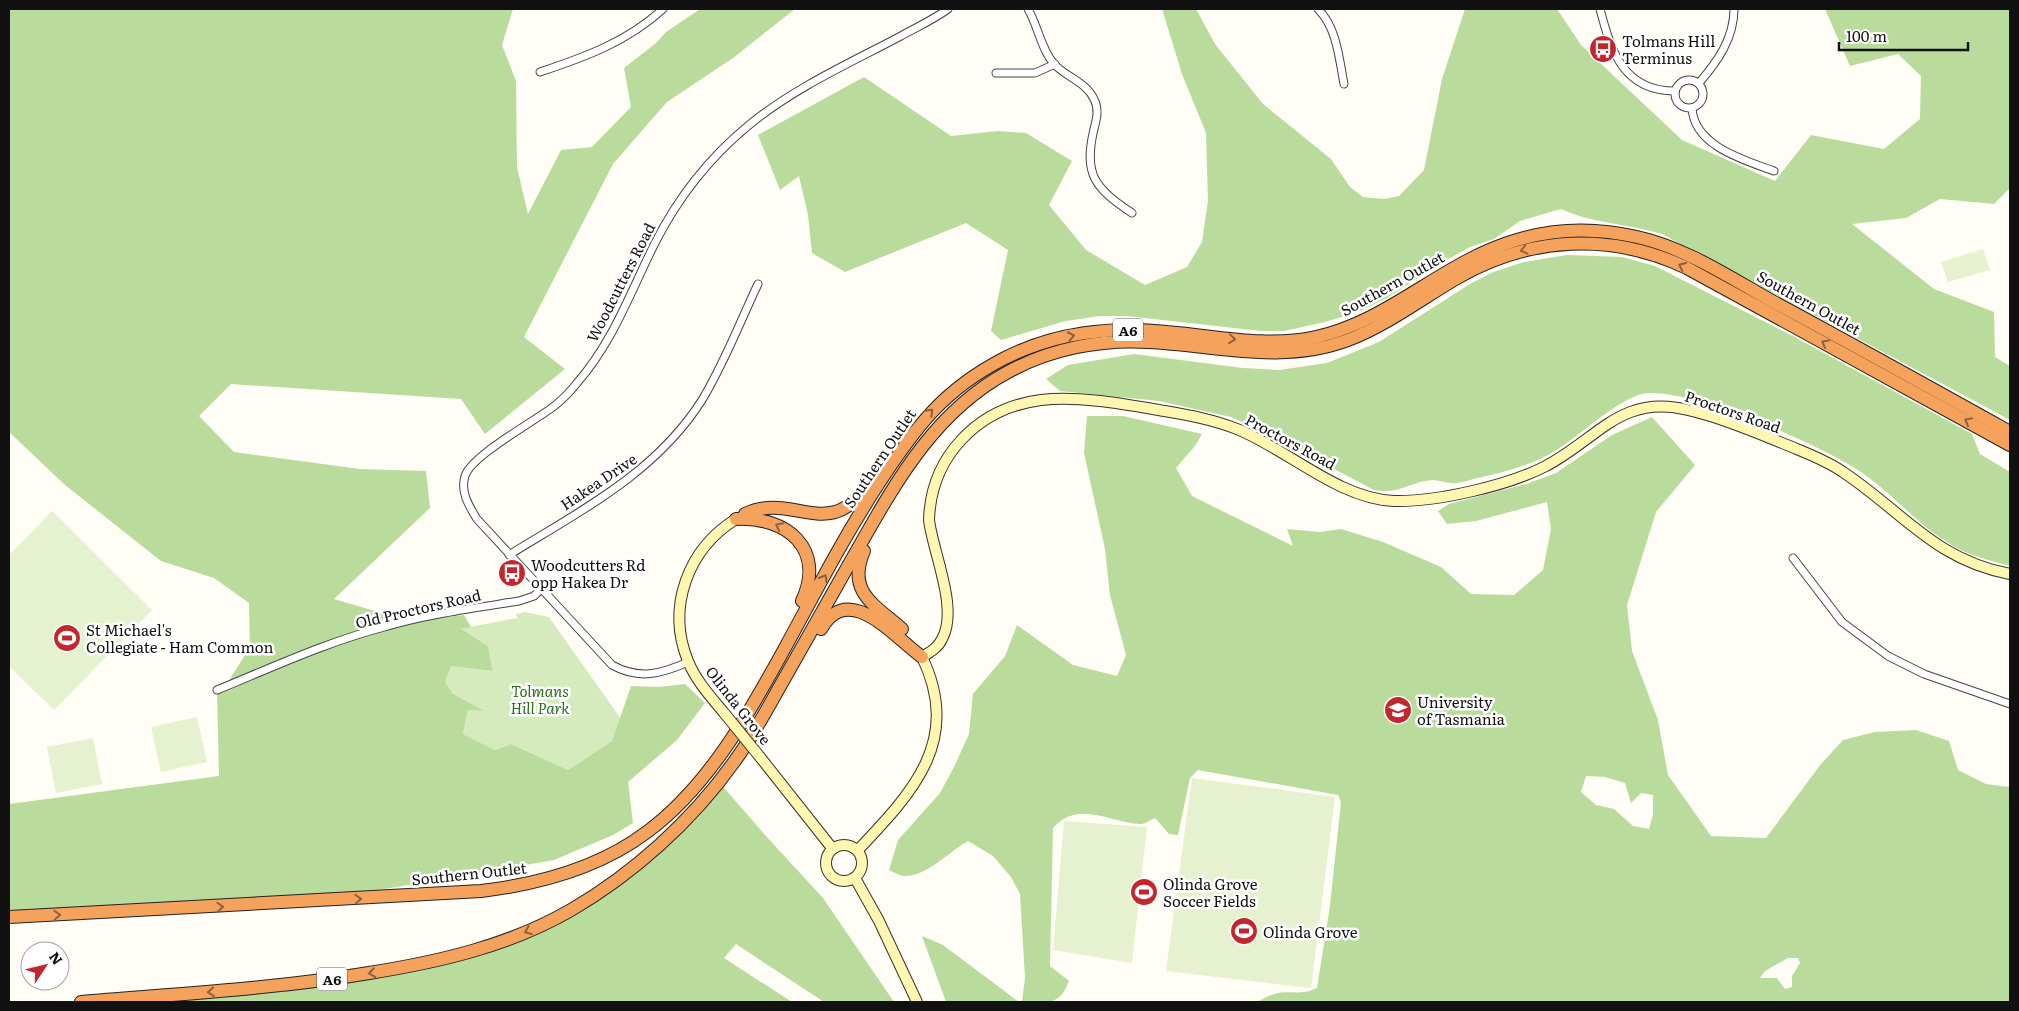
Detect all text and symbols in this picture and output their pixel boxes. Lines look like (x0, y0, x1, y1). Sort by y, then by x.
scale bar (1839, 20, 1968, 52)
text: 100 m (1846, 24, 1887, 47)
place label: Tolmans Hill Terminus (1622, 29, 1715, 69)
bus stop icon: Tolmans Hill Terminus (1588, 34, 1618, 64)
street label: Woodcutters Road (580, 218, 660, 346)
one-way arrow (1520, 244, 1529, 255)
street label: Southern Outlet (1336, 245, 1448, 321)
one-way arrow (1678, 261, 1687, 272)
street label: Southern Outlet (1753, 264, 1865, 340)
road number: A6 (1113, 318, 1143, 342)
one-way arrow (1066, 331, 1075, 342)
one-way arrow (1229, 333, 1237, 344)
one-way arrow (1822, 339, 1831, 349)
street label: Proctors Road (1682, 384, 1784, 438)
street label: Southern Outlet (837, 404, 921, 512)
street label: Proctors Road (1241, 407, 1341, 475)
one-way arrow (924, 409, 933, 418)
one-way arrow (1964, 418, 1973, 428)
street label: Hakea Drive (555, 447, 641, 515)
one-way arrow (776, 522, 785, 532)
place label: Woodcutters Rd opp Hakea Dr (531, 553, 645, 593)
bus stop icon: Woodcutters Rd opp Hakea Dr (497, 558, 527, 588)
one-way arrow (817, 574, 827, 583)
street label: Old Proctors Road (353, 582, 483, 634)
place label: St Michael's Collegiate - Ham Common (86, 618, 274, 658)
sports icon: St Michael's Collegiate - Ham Common (52, 623, 82, 653)
street label: Olinda Grove (701, 661, 777, 749)
park label: Tolmans Hill Park (511, 679, 570, 719)
place label: University of Tasmania (1417, 690, 1506, 730)
school or university icon: University of Tasmania (1383, 695, 1413, 725)
street label: Southern Outlet (410, 856, 528, 890)
place label: Olinda Grove Soccer Fields (1163, 872, 1258, 912)
sports icon: Olinda Grove Soccer Fields (1129, 877, 1159, 907)
one-way arrow (354, 894, 362, 905)
one-way arrow (216, 901, 224, 912)
one-way arrow (54, 910, 62, 920)
sports icon: Olinda Grove (1229, 916, 1259, 946)
place label: Olinda Grove (1263, 920, 1358, 943)
one-way arrow (524, 925, 533, 935)
north arrow (20, 941, 70, 991)
text: N (45, 947, 68, 969)
one-way arrow (367, 967, 376, 977)
road number: A6 (317, 968, 347, 991)
one-way arrow (206, 986, 214, 997)

